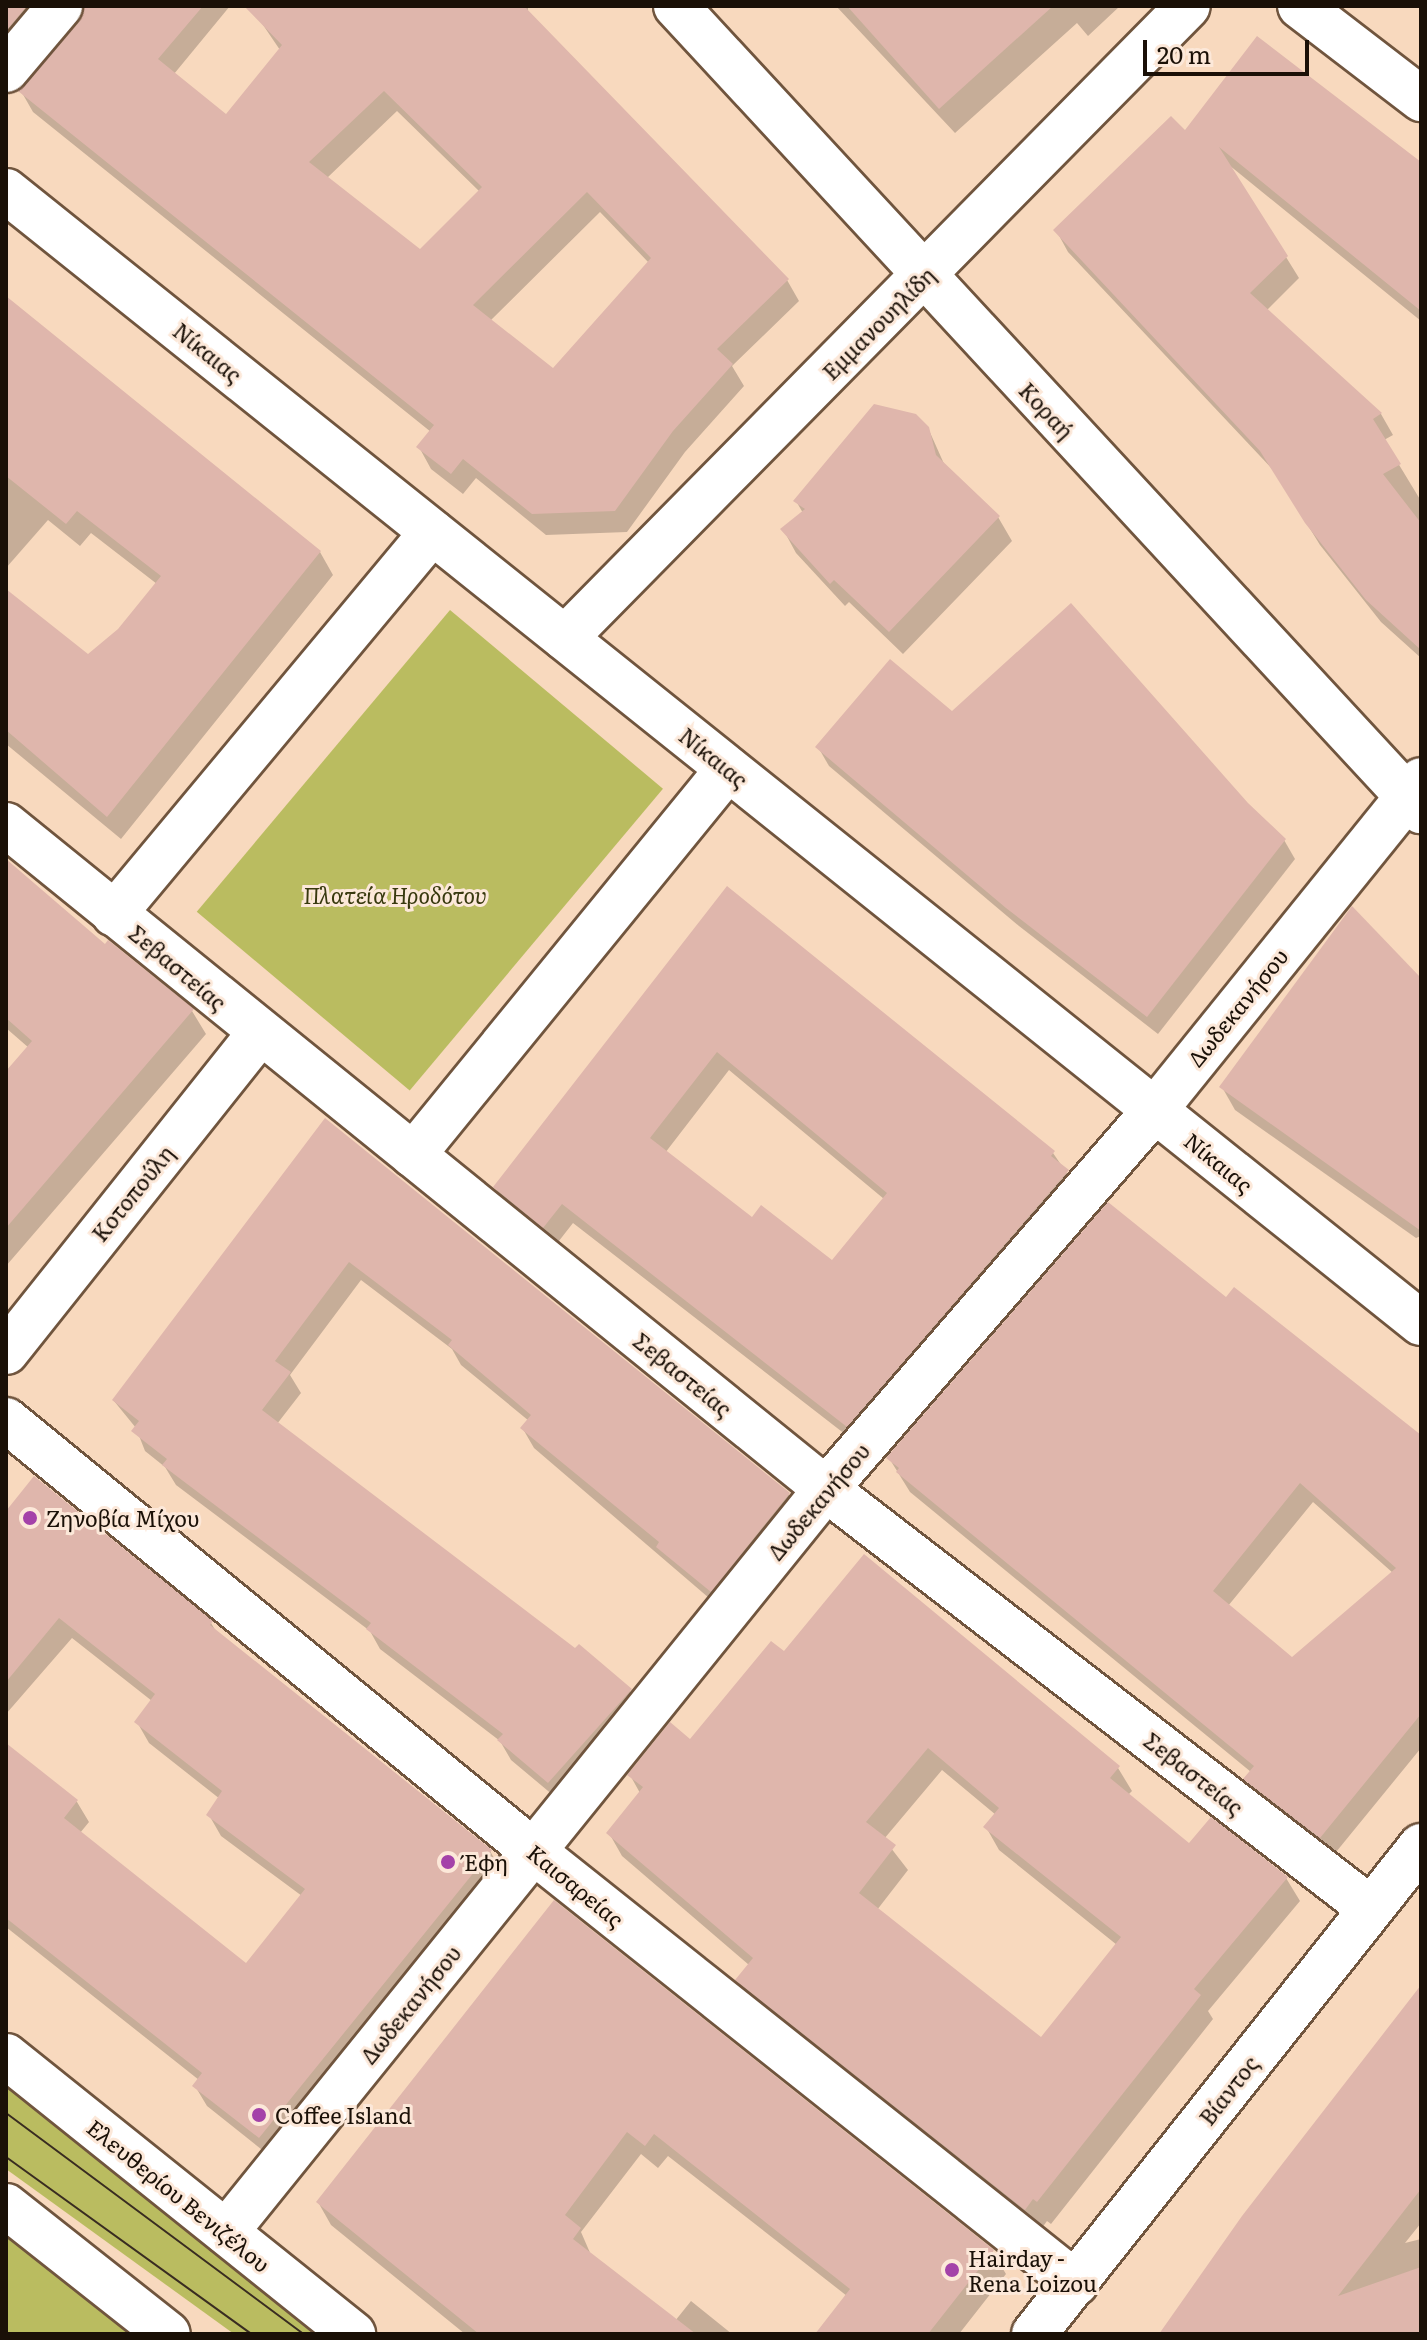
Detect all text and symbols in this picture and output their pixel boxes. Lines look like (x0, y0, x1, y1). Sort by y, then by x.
scale bar (1147, 24, 1313, 74)
text: 20 m (1157, 36, 1211, 71)
street label: Εμμανουηλίδη (816, 261, 940, 385)
street label: Νίκαιας (168, 316, 248, 388)
street label: Κοραή (1014, 376, 1080, 444)
street label: Νίκαιας (674, 721, 754, 793)
park label: Πλατεία Ηροδότου (303, 882, 487, 908)
street label: Σεβαστείας (124, 919, 232, 1015)
street label: Δωδεκανήσου (1181, 943, 1293, 1071)
street label: Νίκαιας (1179, 1126, 1259, 1198)
street label: Κοτοπούλη (85, 1140, 179, 1246)
street label: Σεβαστείας (629, 1326, 737, 1422)
street label: Δωδεκανήσου (762, 1437, 874, 1565)
place label: Ζηνοβία Μίχου (46, 1505, 199, 1531)
marker: Ζηνοβία Μίχου (21, 1509, 39, 1527)
street label: Σεβαστείας (1139, 1726, 1249, 1820)
street label: Καισαρείας (522, 1838, 630, 1932)
place label: Έφη (464, 1849, 508, 1875)
marker: Έφη (439, 1853, 457, 1871)
street label: Δωδεκανήσου (354, 1940, 466, 2068)
street label: Βίαντος (1193, 2050, 1263, 2130)
place label: Coffee Island (275, 2102, 412, 2128)
marker: Coffee Island (250, 2106, 268, 2124)
street label: Ελευθερίου Βενιζέλου (82, 2113, 276, 2277)
place label: Hairday - Rena Loizou (968, 2244, 1097, 2296)
marker: Hairday - Rena Loizou (943, 2261, 961, 2279)

